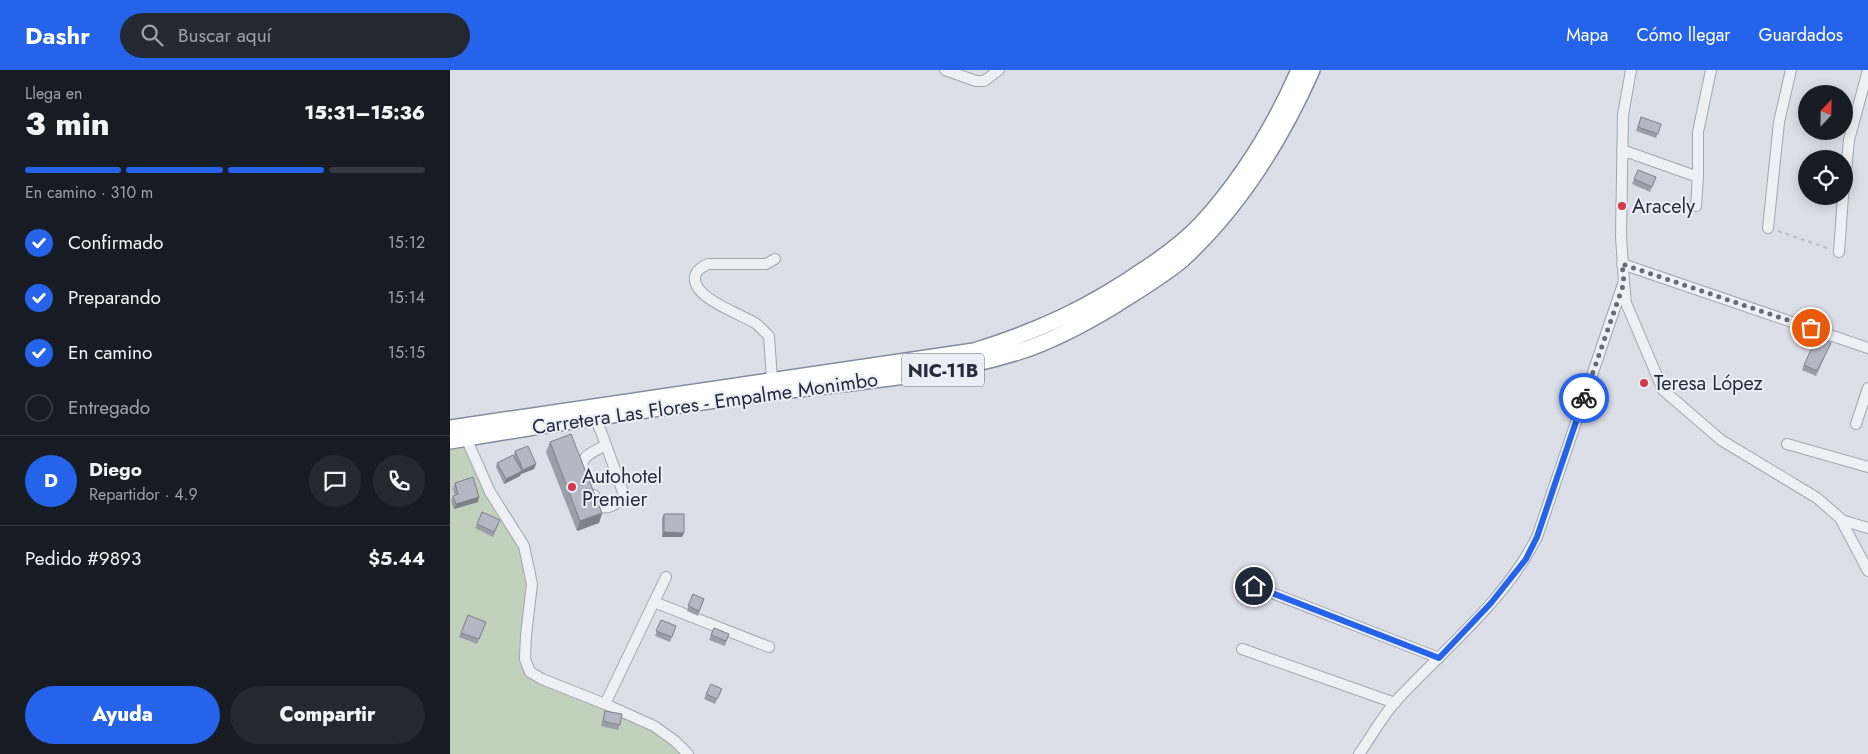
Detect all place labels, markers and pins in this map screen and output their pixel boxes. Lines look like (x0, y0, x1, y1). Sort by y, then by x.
place label: Aracely (1632, 192, 1695, 221)
marker: Aracely (1616, 200, 1628, 212)
pin (1790, 307, 1832, 349)
place label: Teresa López (1654, 369, 1763, 398)
marker: Teresa López (1638, 377, 1650, 389)
place label: Autohotel Premier (582, 462, 662, 514)
marker: Autohotel Premier (566, 481, 578, 493)
pin (1233, 565, 1275, 607)

